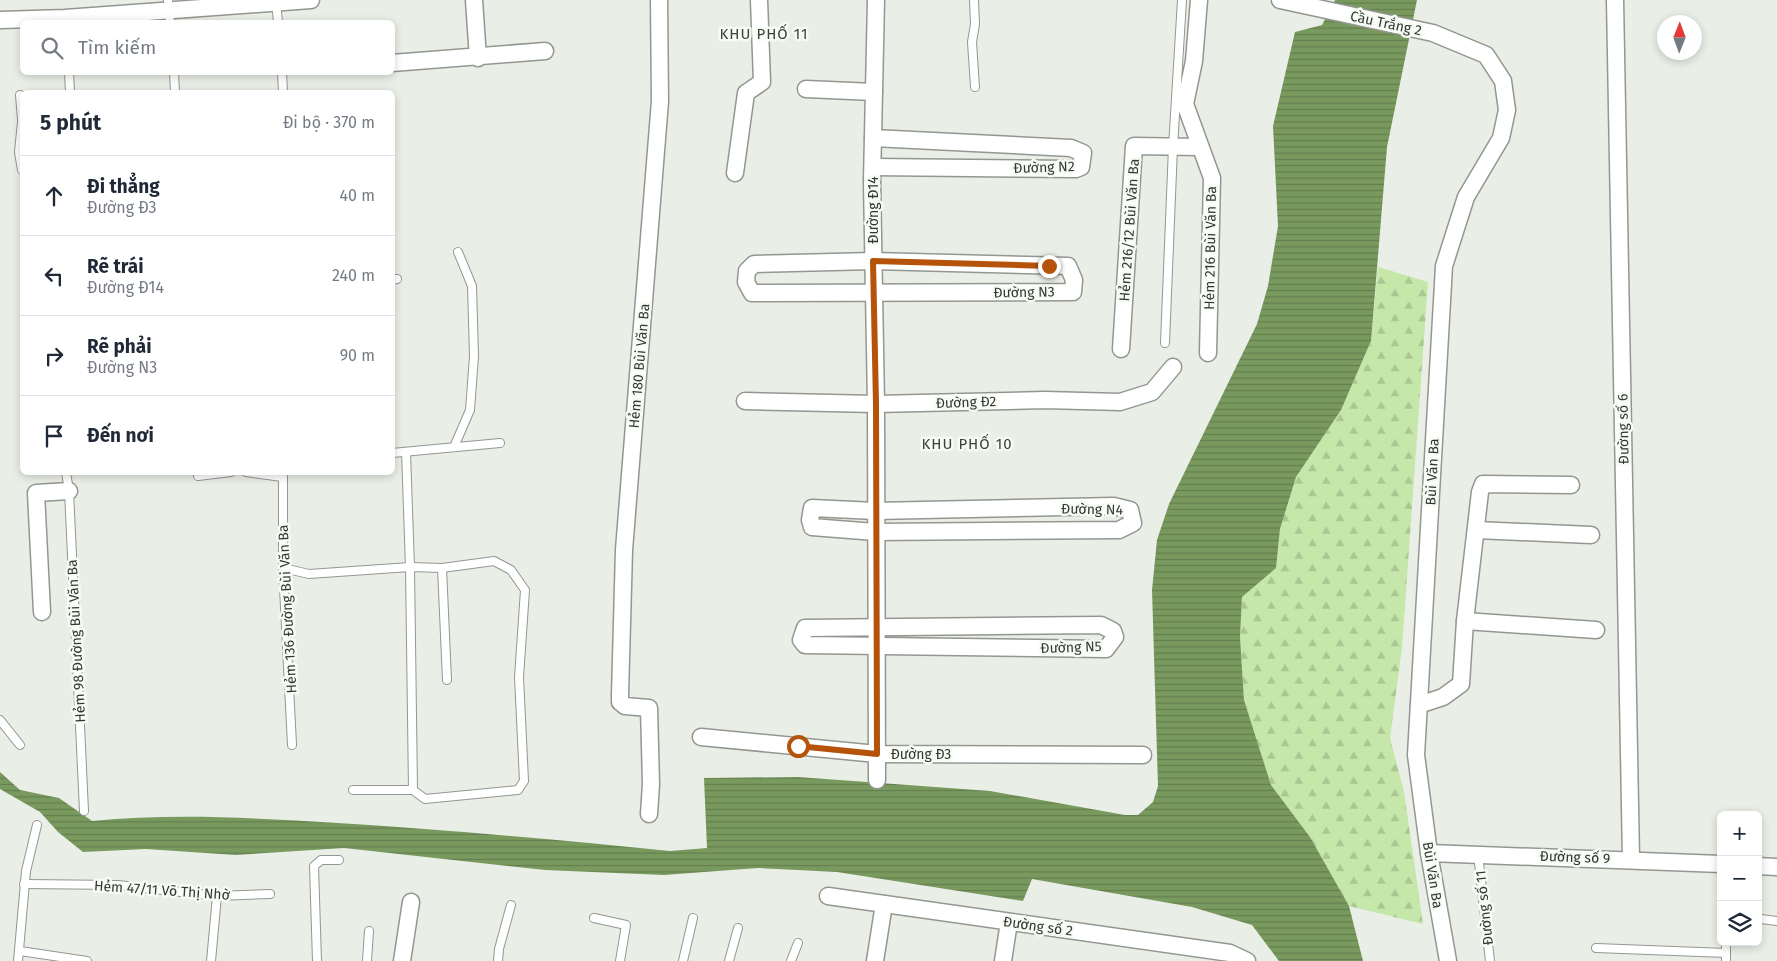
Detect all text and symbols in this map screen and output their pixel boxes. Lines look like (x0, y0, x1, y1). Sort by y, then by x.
street label: Cầu Trắng 2 (1349, 7, 1423, 39)
north arrow (1657, 15, 1702, 60)
search box (20, 20, 395, 75)
district label: KHU PHỐ 11 (720, 23, 809, 43)
icon: search (38, 34, 66, 62)
text: Tìm kiếm (78, 36, 156, 59)
text: 5 phút (40, 110, 101, 136)
text: Đi bộ · 370 m (283, 113, 375, 132)
street label: Đường N2 (1013, 158, 1075, 177)
street label: Hẻm 216/12 Bùi Văn Ba (1116, 158, 1143, 302)
text: Đi thẳng (87, 175, 160, 198)
street label: Đường Đ14 (865, 176, 882, 244)
icon: ahead (40, 182, 68, 210)
text: 40 m (340, 186, 375, 205)
street label: Hẻm 216 Bùi Văn Ba (1201, 186, 1220, 310)
text: Đường Đ3 (87, 198, 156, 217)
text: Rẽ trái (87, 255, 144, 278)
route end (1038, 255, 1061, 278)
icon: left (40, 262, 68, 290)
text: 240 m (332, 266, 375, 285)
text: Đường Đ14 (87, 278, 164, 297)
street label: Đường N3 (993, 283, 1055, 302)
street label: Hẻm 180 Bùi Văn Ba (626, 303, 653, 429)
text: Rẽ phải (87, 335, 152, 358)
icon: right (40, 342, 68, 370)
text: 90 m (340, 346, 375, 365)
text: Đường N3 (87, 358, 157, 377)
street label: Đường Đ2 (935, 393, 997, 412)
street label: Đường số 6 (1613, 393, 1633, 465)
icon: arrive (40, 422, 68, 450)
text: Đến nơi (87, 424, 154, 447)
district label: KHU PHỐ 10 (921, 433, 1013, 453)
street label: Bùi Văn Ba (1422, 438, 1443, 506)
street label: Đường N4 (1061, 500, 1124, 519)
street label: Hẻm 136 Đường Bùi Văn Ba (275, 524, 300, 694)
street label: Hẻm 98 Đường Bùi Văn Ba (64, 559, 89, 723)
street label: Đường N5 (1040, 638, 1102, 657)
route start (787, 735, 810, 758)
street label: Đường Đ3 (891, 746, 951, 763)
map controls (1717, 811, 1762, 946)
button: + (1717, 811, 1762, 856)
street label: Bùi Văn Ba (1419, 841, 1446, 910)
street label: Đường số 9 (1539, 847, 1611, 867)
button: − (1717, 856, 1762, 901)
street label: Đường số 11 (1471, 870, 1497, 946)
street label: Hẻm 47/11 Võ Thị Nhờ (93, 877, 231, 904)
button: layers (1717, 901, 1762, 946)
street label: Đường số 2 (1002, 912, 1074, 940)

